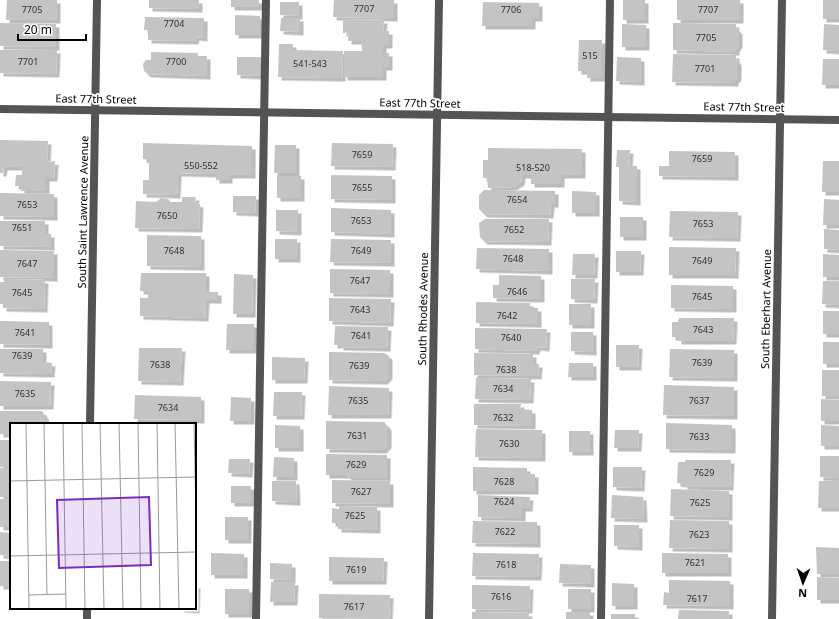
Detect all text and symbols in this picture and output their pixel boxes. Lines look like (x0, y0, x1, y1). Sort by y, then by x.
house number: 7707 (354, 2, 374, 15)
house number: 7705 (22, 3, 42, 16)
house number: 7706 (501, 3, 521, 16)
house number: 7707 (698, 3, 718, 16)
scale bar (18, 16, 86, 42)
house number: 7704 (164, 17, 184, 30)
text: 20 m (24, 21, 52, 38)
house number: 7705 (696, 31, 716, 44)
house number: 515 (582, 49, 598, 62)
house number: 7701 (18, 55, 38, 68)
house number: 7700 (166, 55, 186, 68)
house number: 541-543 (293, 57, 327, 70)
house number: 7701 (695, 62, 715, 75)
street label: East 77th Street (55, 90, 137, 107)
street label: East 77th Street (379, 94, 461, 111)
street label: East 77th Street (703, 98, 785, 115)
street label: South Saint Lawrence Avenue (74, 136, 91, 288)
house number: 7659 (352, 148, 372, 161)
house number: 7659 (692, 152, 712, 165)
house number: 550-552 (184, 159, 218, 172)
house number: 518-520 (516, 161, 550, 174)
house number: 7655 (352, 181, 372, 194)
house number: 7654 (507, 193, 527, 206)
house number: 7653 (17, 198, 37, 211)
house number: 7650 (157, 209, 177, 222)
house number: 7653 (351, 214, 371, 227)
house number: 7653 (693, 217, 713, 230)
house number: 7651 (12, 221, 32, 234)
house number: 7652 (504, 223, 524, 236)
house number: 7648 (164, 244, 184, 257)
house number: 7649 (351, 244, 371, 257)
street label: South Eberhart Avenue (757, 249, 774, 369)
street label: South Rhodes Avenue (414, 252, 431, 366)
house number: 7648 (503, 252, 523, 265)
house number: 7649 (692, 254, 712, 267)
house number: 7647 (17, 257, 37, 270)
house number: 7647 (350, 274, 370, 287)
house number: 7646 (507, 285, 527, 298)
house number: 7645 (12, 286, 32, 299)
house number: 7645 (692, 290, 712, 303)
house number: 7643 (350, 303, 370, 316)
house number: 7642 (497, 309, 517, 322)
house number: 7643 (693, 323, 713, 336)
house number: 7641 (15, 326, 35, 339)
house number: 7641 (351, 329, 371, 342)
house number: 7640 (501, 331, 521, 344)
house number: 7639 (12, 349, 32, 362)
house number: 7639 (692, 356, 712, 369)
house number: 7638 (150, 358, 170, 371)
house number: 7639 (349, 359, 369, 372)
house number: 7638 (496, 363, 516, 376)
house number: 7634 (493, 382, 513, 395)
house number: 7635 (15, 387, 35, 400)
house number: 7635 (348, 394, 368, 407)
house number: 7637 (689, 394, 709, 407)
house number: 7634 (158, 401, 178, 414)
house number: 7632 (493, 411, 513, 424)
inset map (10, 423, 196, 609)
house number: 7631 (347, 429, 367, 442)
house number: 7633 (689, 430, 709, 443)
house number: 7630 (499, 437, 519, 450)
house number: 7629 (346, 458, 366, 471)
house number: 7629 (694, 466, 714, 479)
house number: 7628 (494, 475, 514, 488)
house number: 7627 (351, 485, 371, 498)
house number: 7624 (494, 495, 514, 508)
house number: 7625 (690, 496, 710, 509)
house number: 7625 (345, 509, 365, 522)
house number: 7622 (495, 525, 515, 538)
house number: 7623 (689, 528, 709, 541)
house number: 7621 (685, 556, 705, 569)
house number: 7618 (496, 558, 516, 571)
house number: 7619 (346, 563, 366, 576)
north arrow (783, 563, 823, 603)
text: N (798, 586, 807, 601)
house number: 7616 (491, 590, 511, 603)
house number: 7617 (687, 592, 707, 605)
house number: 7617 (344, 600, 364, 613)

